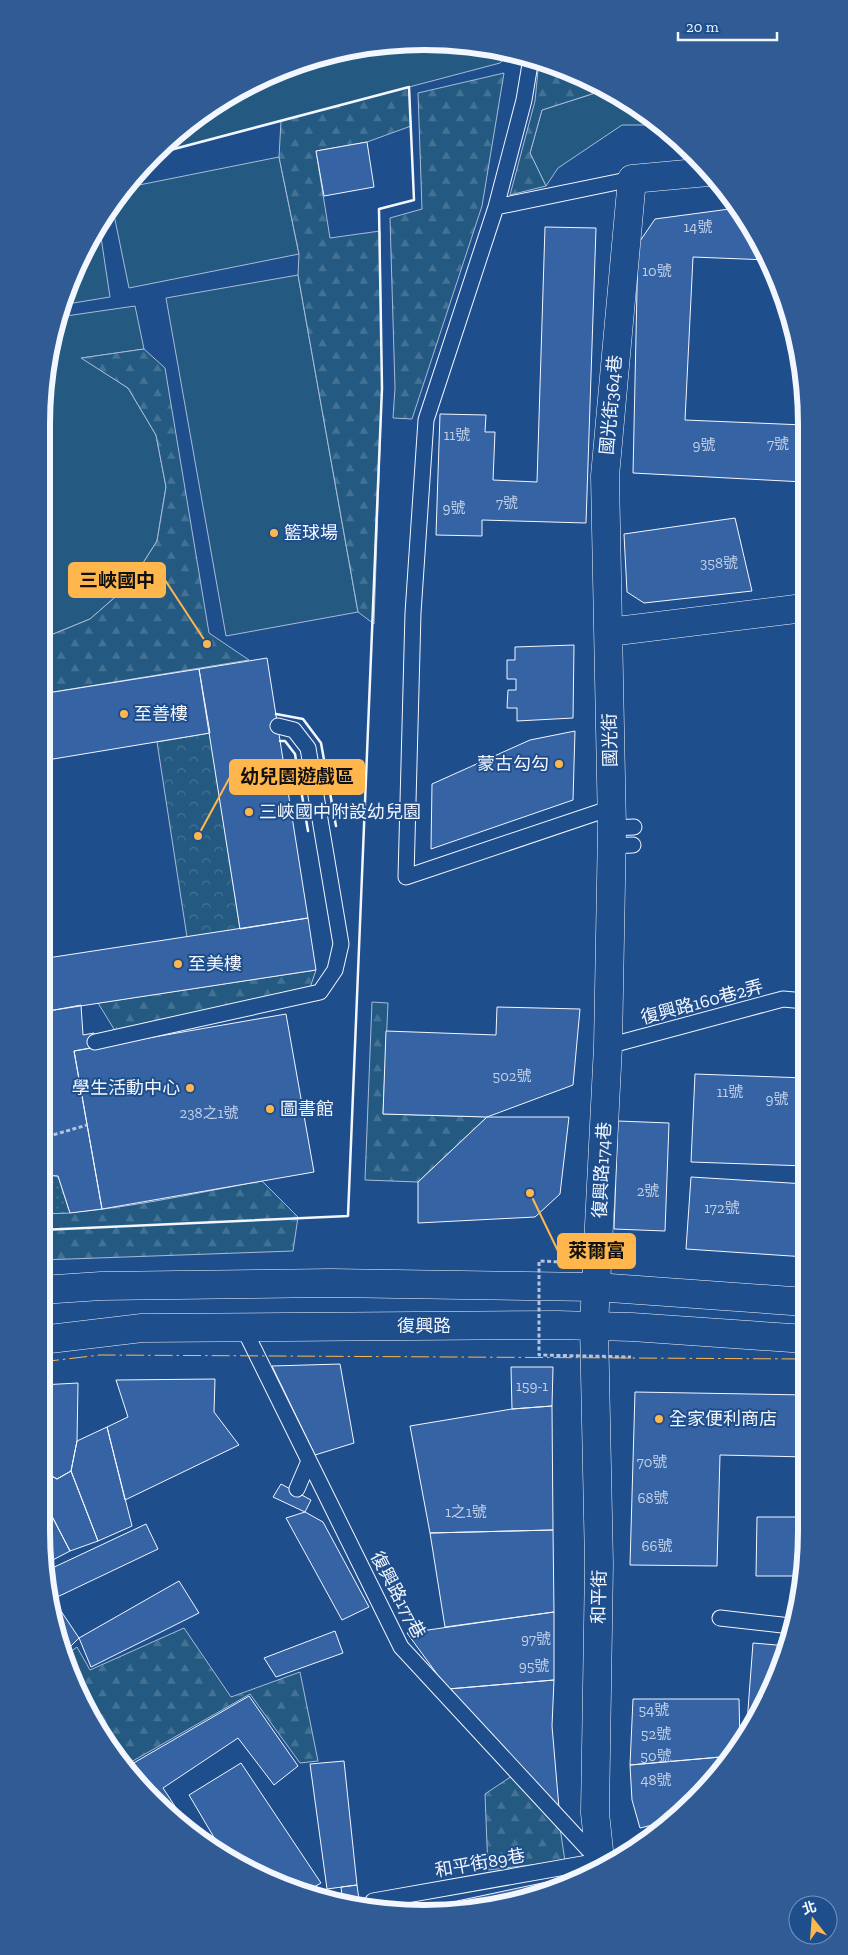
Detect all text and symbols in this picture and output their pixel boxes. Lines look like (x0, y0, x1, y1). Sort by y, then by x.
scale bar (678, 10, 777, 42)
text: 20 m (686, 18, 719, 36)
house number: 14號 (684, 218, 712, 236)
house number: 10號 (642, 262, 672, 280)
street label: 國光街364巷 (596, 354, 626, 456)
house number: 11號 (444, 426, 470, 444)
house number: 7號 (767, 435, 789, 453)
house number: 9號 (693, 436, 715, 454)
house number: 7號 (496, 494, 518, 512)
house number: 9號 (443, 499, 465, 517)
place label: 籃球場 (284, 522, 338, 544)
marker: 籃球場 (268, 527, 280, 539)
house number: 358號 (700, 554, 738, 572)
callout: 三峽國中 (69, 563, 165, 597)
text: 三峽國中 (79, 569, 155, 592)
place label: 至善樓 (134, 703, 188, 725)
marker: 至善樓 (118, 708, 130, 720)
street label: 國光街 (599, 713, 621, 767)
place label: 蒙古勾勾 (477, 753, 549, 775)
marker: 蒙古勾勾 (553, 758, 565, 770)
callout: 幼兒園遊戲區 (230, 760, 364, 794)
text: 幼兒園遊戲區 (240, 765, 354, 788)
place label: 三峽國中附設幼兒園 (259, 801, 421, 823)
marker: 三峽國中附設幼兒園 (243, 806, 255, 818)
place label: 至美樓 (188, 953, 242, 975)
marker: 至美樓 (172, 958, 184, 970)
street label: 復興路160巷2弄 (638, 975, 766, 1029)
house number: 502號 (492, 1067, 532, 1085)
place label: 學生活動中心 (72, 1077, 180, 1099)
marker: 學生活動中心 (184, 1082, 196, 1094)
house number: 11號 (717, 1083, 743, 1101)
house number: 9號 (766, 1090, 788, 1108)
place label: 圖書館 (280, 1098, 334, 1120)
marker: 圖書館 (264, 1103, 276, 1115)
house number: 238之1號 (180, 1104, 238, 1122)
street label: 復興路174巷 (588, 1121, 616, 1219)
house number: 2號 (637, 1182, 659, 1200)
house number: 172號 (704, 1199, 740, 1217)
callout: 萊爾富 (558, 1234, 635, 1268)
text: 萊爾富 (568, 1239, 626, 1262)
street label: 復興路 (397, 1315, 451, 1337)
house number: 159-1 (516, 1377, 548, 1395)
place label: 全家便利商店 (669, 1408, 777, 1430)
marker: 全家便利商店 (653, 1413, 665, 1425)
house number: 70號 (637, 1453, 667, 1471)
house number: 68號 (637, 1489, 669, 1507)
house number: 1之1號 (445, 1503, 487, 1521)
house number: 66號 (642, 1537, 672, 1555)
street label: 復興路177巷 (366, 1548, 430, 1642)
street label: 和平街 (588, 1570, 610, 1624)
house number: 97號 (521, 1630, 551, 1648)
house number: 95號 (519, 1657, 549, 1675)
house number: 54號 (639, 1701, 669, 1719)
house number: 52號 (641, 1725, 671, 1743)
house number: 50號 (640, 1747, 672, 1765)
house number: 48號 (640, 1771, 672, 1789)
street label: 和平街89巷 (433, 1844, 527, 1882)
north arrow (788, 1895, 838, 1945)
text: 北 (800, 1898, 819, 1918)

